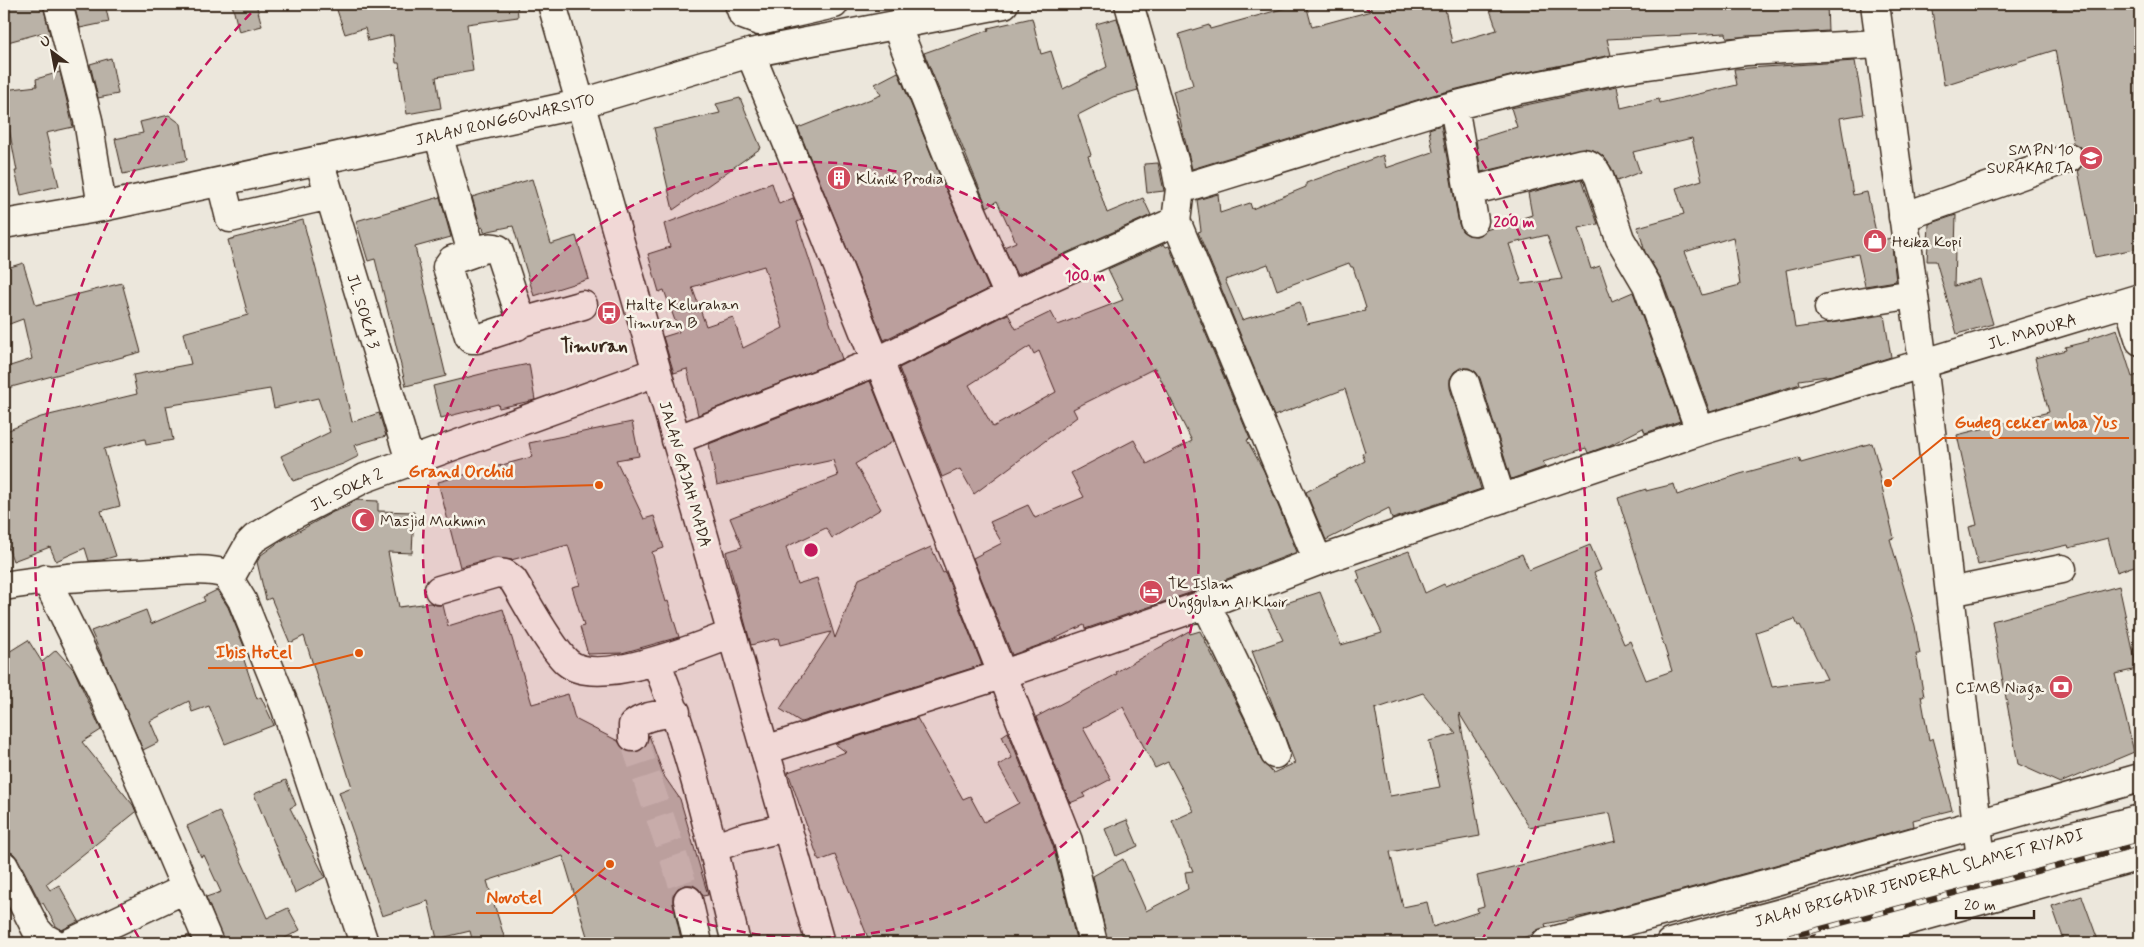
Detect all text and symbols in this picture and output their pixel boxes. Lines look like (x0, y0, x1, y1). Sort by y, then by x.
north arrow (28, 28, 78, 78)
text: U (37, 32, 54, 52)
street label: JALAN RONGGOWARSITO (413, 90, 597, 151)
place label: SMPN 10 SURAKARTA (1987, 140, 2074, 179)
school or university icon: SMPN 10 SURAKARTA (2078, 145, 2104, 171)
building icon: Klinik Prodia (826, 165, 852, 191)
place label: Klinik Prodia (856, 169, 944, 190)
text: 200 m (1494, 213, 1535, 233)
shop icon: Heika Kopi (1862, 228, 1888, 254)
place label: Heika Kopi (1892, 232, 1962, 253)
text: 100 m (1065, 267, 1105, 287)
street label: JL. SOKA 3 (341, 271, 384, 352)
place label: Halte Kelurahan Timuran B (626, 295, 739, 334)
bus stop icon: Halte Kelurahan Timuran B (596, 300, 622, 326)
street label: JL. MADURA (1985, 310, 2079, 355)
district label: Timuran (560, 334, 628, 359)
street label: JALAN GAJAH MADA (654, 399, 716, 550)
callout: Gudeg ceker mba Yus (1943, 405, 2129, 438)
text: Gudeg ceker mba Yus (1955, 411, 2118, 437)
callout: Grand Orchid (398, 454, 524, 487)
text: Grand Orchid (409, 460, 514, 484)
street label: JL. SOKA 2 (307, 464, 386, 517)
mosque icon: Masjid Mukmin (350, 507, 376, 533)
place label: Masjid Mukmin (380, 511, 486, 532)
centre of rings (802, 541, 820, 559)
place label: TK Islam Unggulan Al Khoir (1168, 574, 1288, 614)
hotel icon: TK Islam Unggulan Al Khoir (1138, 579, 1164, 605)
callout: Ibis Hotel (208, 635, 300, 668)
text: Ibis Hotel (216, 641, 293, 665)
bank icon: CIMB Niaga (2048, 674, 2074, 700)
place label: CIMB Niaga (1955, 678, 2044, 700)
street label: JALAN BRIGADIR JENDERAL SLAMET RIYADI (1752, 824, 2087, 933)
callout: Novotel (476, 880, 552, 913)
text: Novotel (486, 886, 542, 910)
scale bar (1956, 887, 2034, 919)
text: 20 m (1964, 896, 1996, 916)

